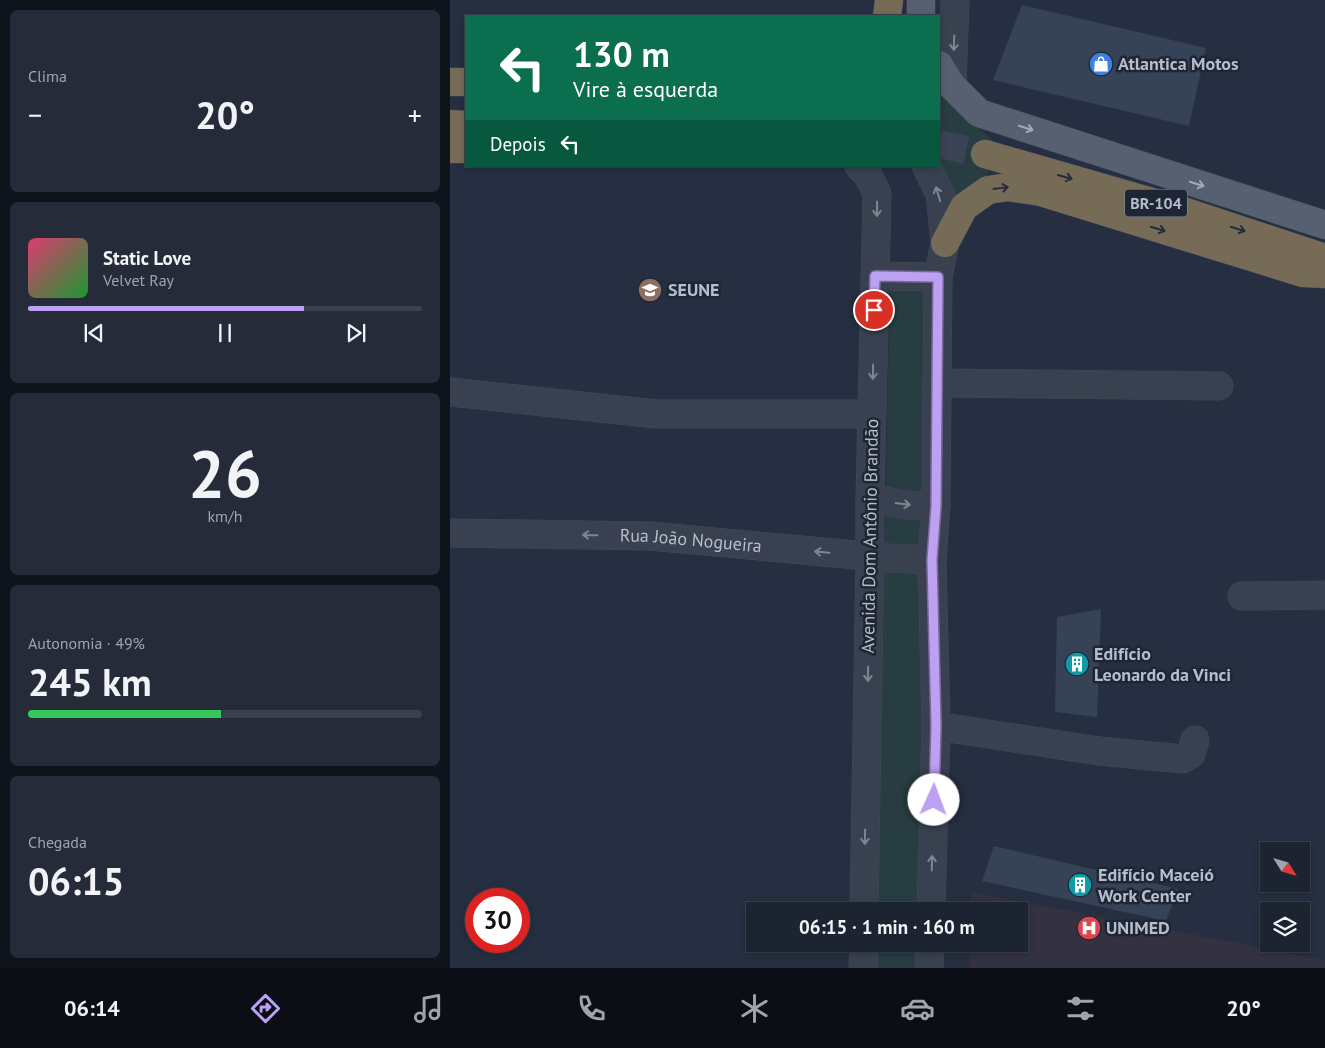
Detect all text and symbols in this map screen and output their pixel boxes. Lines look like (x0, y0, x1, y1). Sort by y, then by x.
text: 130 m (573, 31, 670, 77)
icon: left (490, 35, 555, 100)
one-way arrow (949, 35, 958, 51)
shop icon: Atlantica Motos (1088, 51, 1114, 77)
place label: Atlantica Motos (1118, 52, 1239, 75)
text: Clima (28, 66, 67, 86)
text: Vire à esquerda (573, 75, 718, 103)
text: 20° (195, 90, 255, 139)
text: − (28, 96, 42, 133)
text: + (408, 96, 422, 133)
one-way arrow (1017, 123, 1033, 133)
icon: left (556, 130, 584, 158)
text: Depois (490, 132, 546, 156)
one-way arrow (1057, 173, 1073, 183)
one-way arrow (1189, 179, 1205, 189)
one-way arrow (993, 183, 1009, 193)
one-way arrow (933, 186, 943, 202)
road number: BR-104 (1125, 190, 1187, 217)
one-way arrow (872, 201, 882, 217)
one-way arrow (1149, 224, 1165, 234)
one-way arrow (1229, 225, 1245, 234)
text: Static Love (103, 246, 191, 270)
text: Velvet Ray (103, 270, 174, 290)
school or university icon: SEUNE (637, 277, 663, 303)
place label: SEUNE (668, 278, 719, 301)
pin (853, 289, 895, 331)
icon: arrive (860, 296, 888, 324)
icon: previous (80, 319, 108, 347)
icon: pause (211, 319, 239, 347)
icon: next (342, 319, 370, 347)
one-way arrow (868, 363, 878, 379)
street label: Avenida Dom Antônio Brandão (856, 419, 883, 653)
text: 26 (188, 431, 262, 515)
one-way arrow (894, 499, 910, 509)
text: km/h (207, 506, 243, 526)
street label: Rua João Nogueira (620, 524, 763, 557)
one-way arrow (582, 530, 598, 540)
one-way arrow (814, 547, 830, 557)
text: Autonomia · 49% (28, 633, 145, 653)
place label: Edifício Leonardo da Vinci (1094, 642, 1231, 686)
building icon: Edifício Leonardo da Vinci (1064, 651, 1090, 677)
text: 245 km (28, 657, 152, 706)
one-way arrow (863, 666, 873, 682)
position arrow (907, 773, 959, 825)
one-way arrow (861, 828, 870, 844)
text: Chegada (28, 832, 87, 852)
north arrow (1260, 842, 1310, 892)
map controls (1260, 842, 1310, 952)
one-way arrow (927, 855, 937, 871)
text: 06:15 (28, 856, 124, 905)
place label: Edifício Maceió Work Center (1098, 863, 1214, 907)
building icon: Edifício Maceió Work Center (1067, 872, 1093, 898)
speed limit sign: 30 (465, 888, 530, 953)
button: layers (1260, 902, 1310, 952)
text: 06:15 · 1 min · 160 m (799, 915, 975, 939)
hospital icon: UNIMED (1076, 915, 1102, 941)
place label: UNIMED (1106, 916, 1170, 939)
icon: directions (248, 991, 283, 1026)
icon: music (411, 991, 446, 1026)
icon: phone (574, 991, 609, 1026)
icon: climate (737, 991, 772, 1026)
icon: car (900, 991, 935, 1026)
icon: filters (1063, 991, 1098, 1026)
text: 06:14 (64, 994, 120, 1022)
text: 20° (1226, 994, 1261, 1022)

